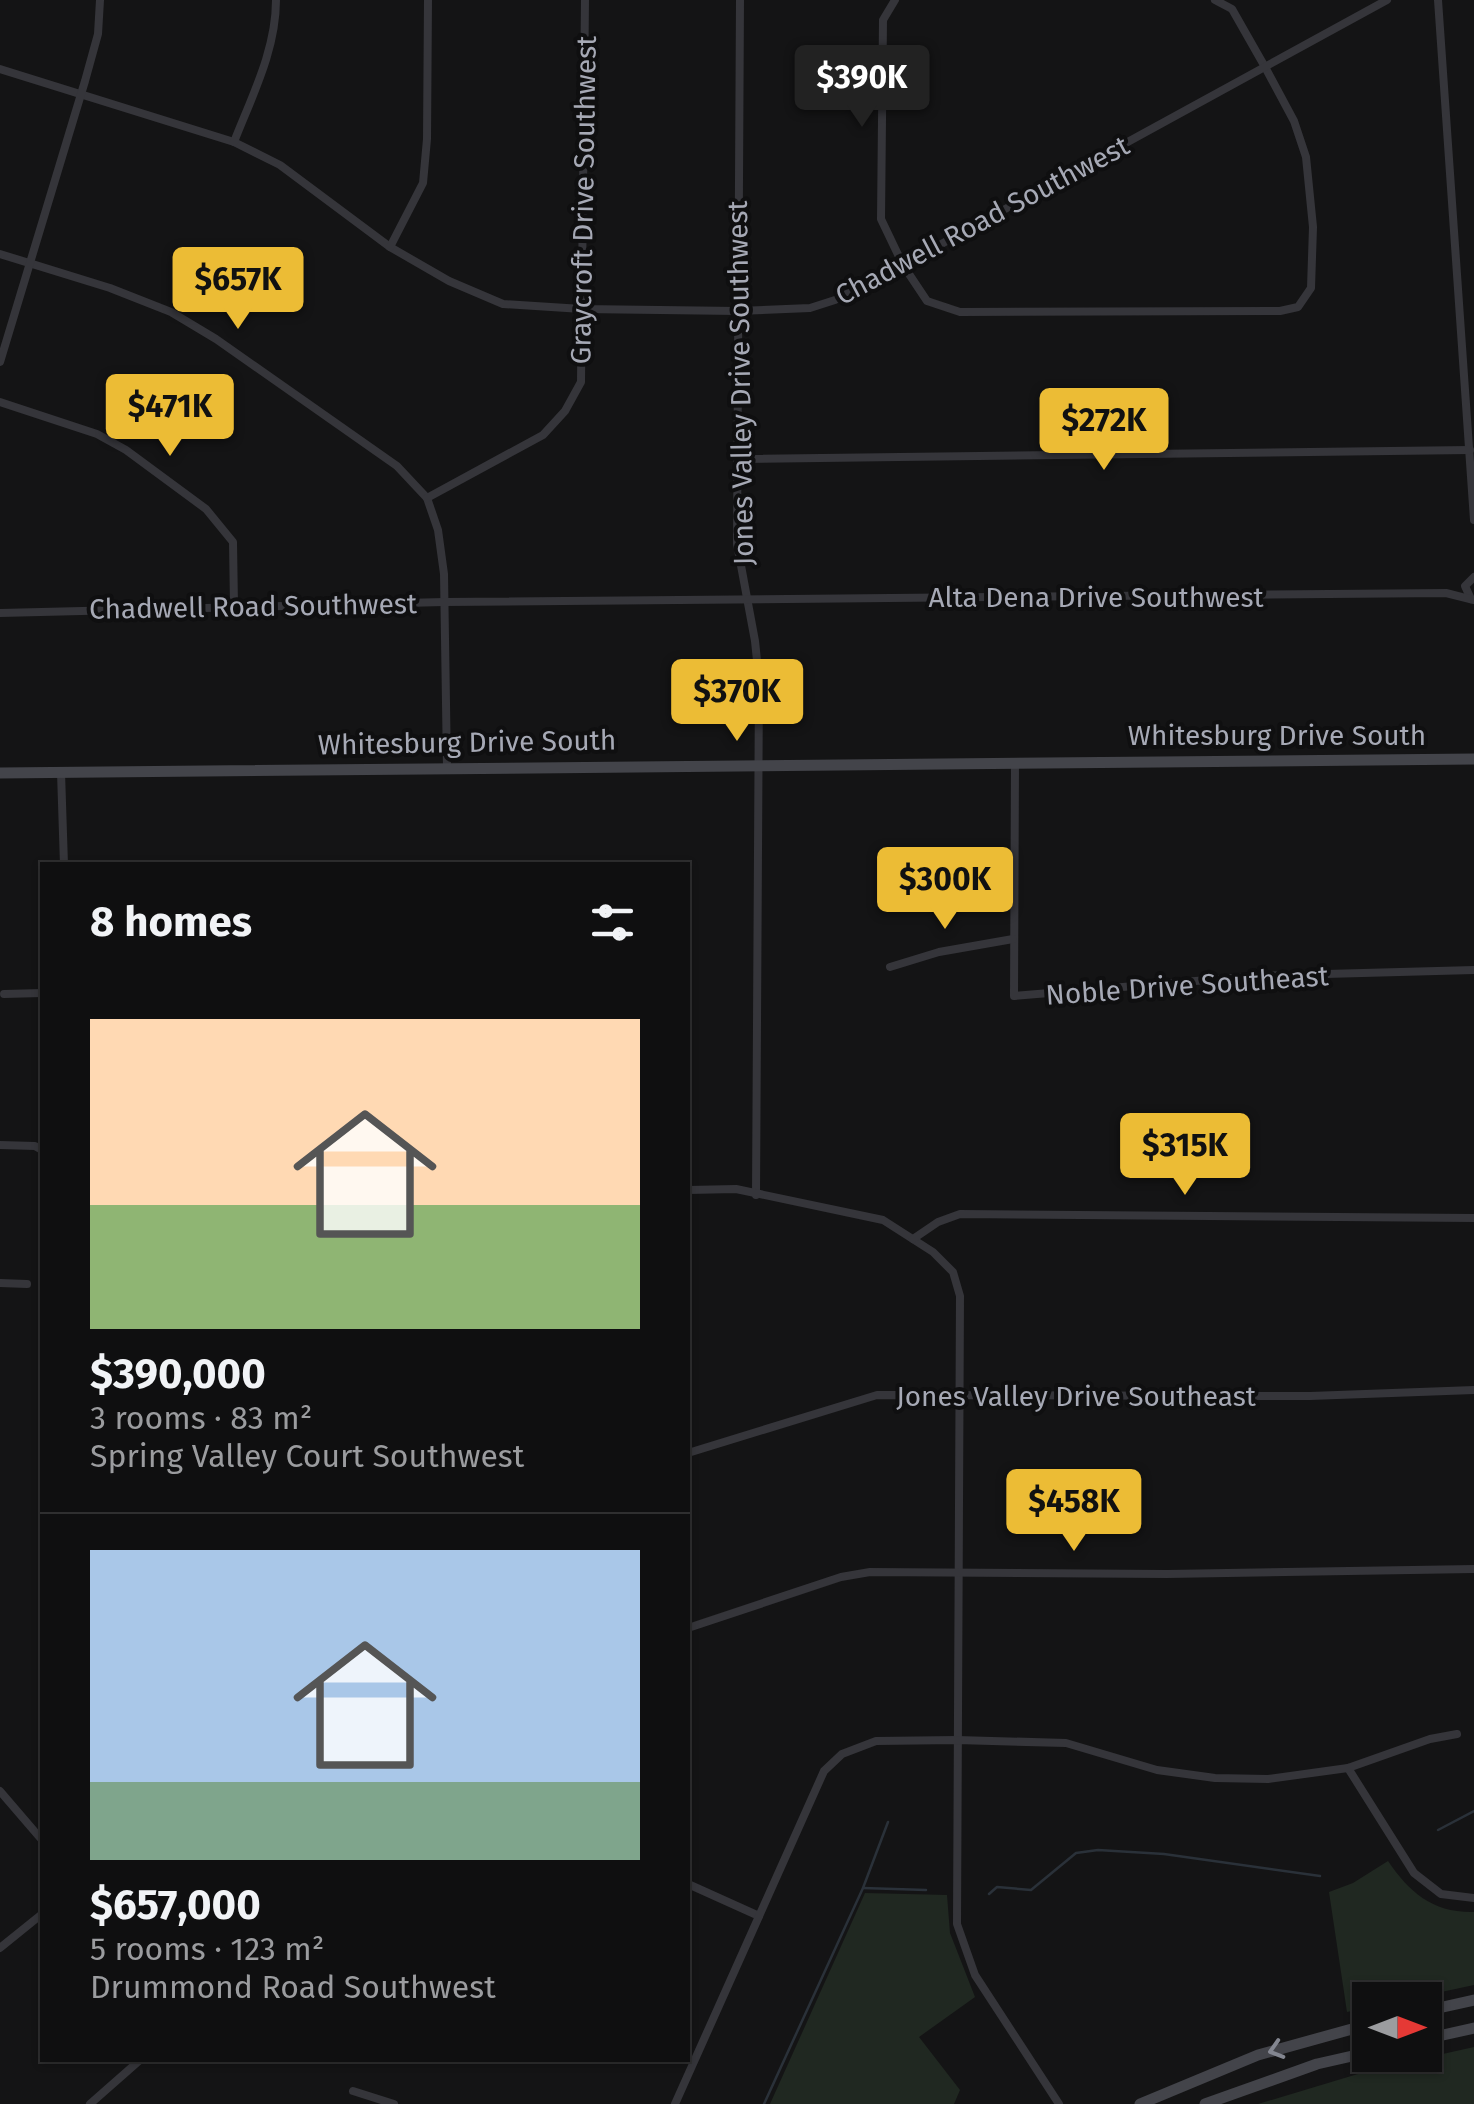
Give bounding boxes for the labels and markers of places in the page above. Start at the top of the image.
pin: $390K [792,45,932,130]
pin: $657K [168,247,308,332]
pin: $471K [100,374,240,459]
pin: $272K [1034,388,1174,473]
pin: $370K [667,659,807,744]
pin: $300K [875,847,1015,932]
pin: $315K [1115,1113,1255,1198]
pin: $458K [1004,1469,1144,1554]

